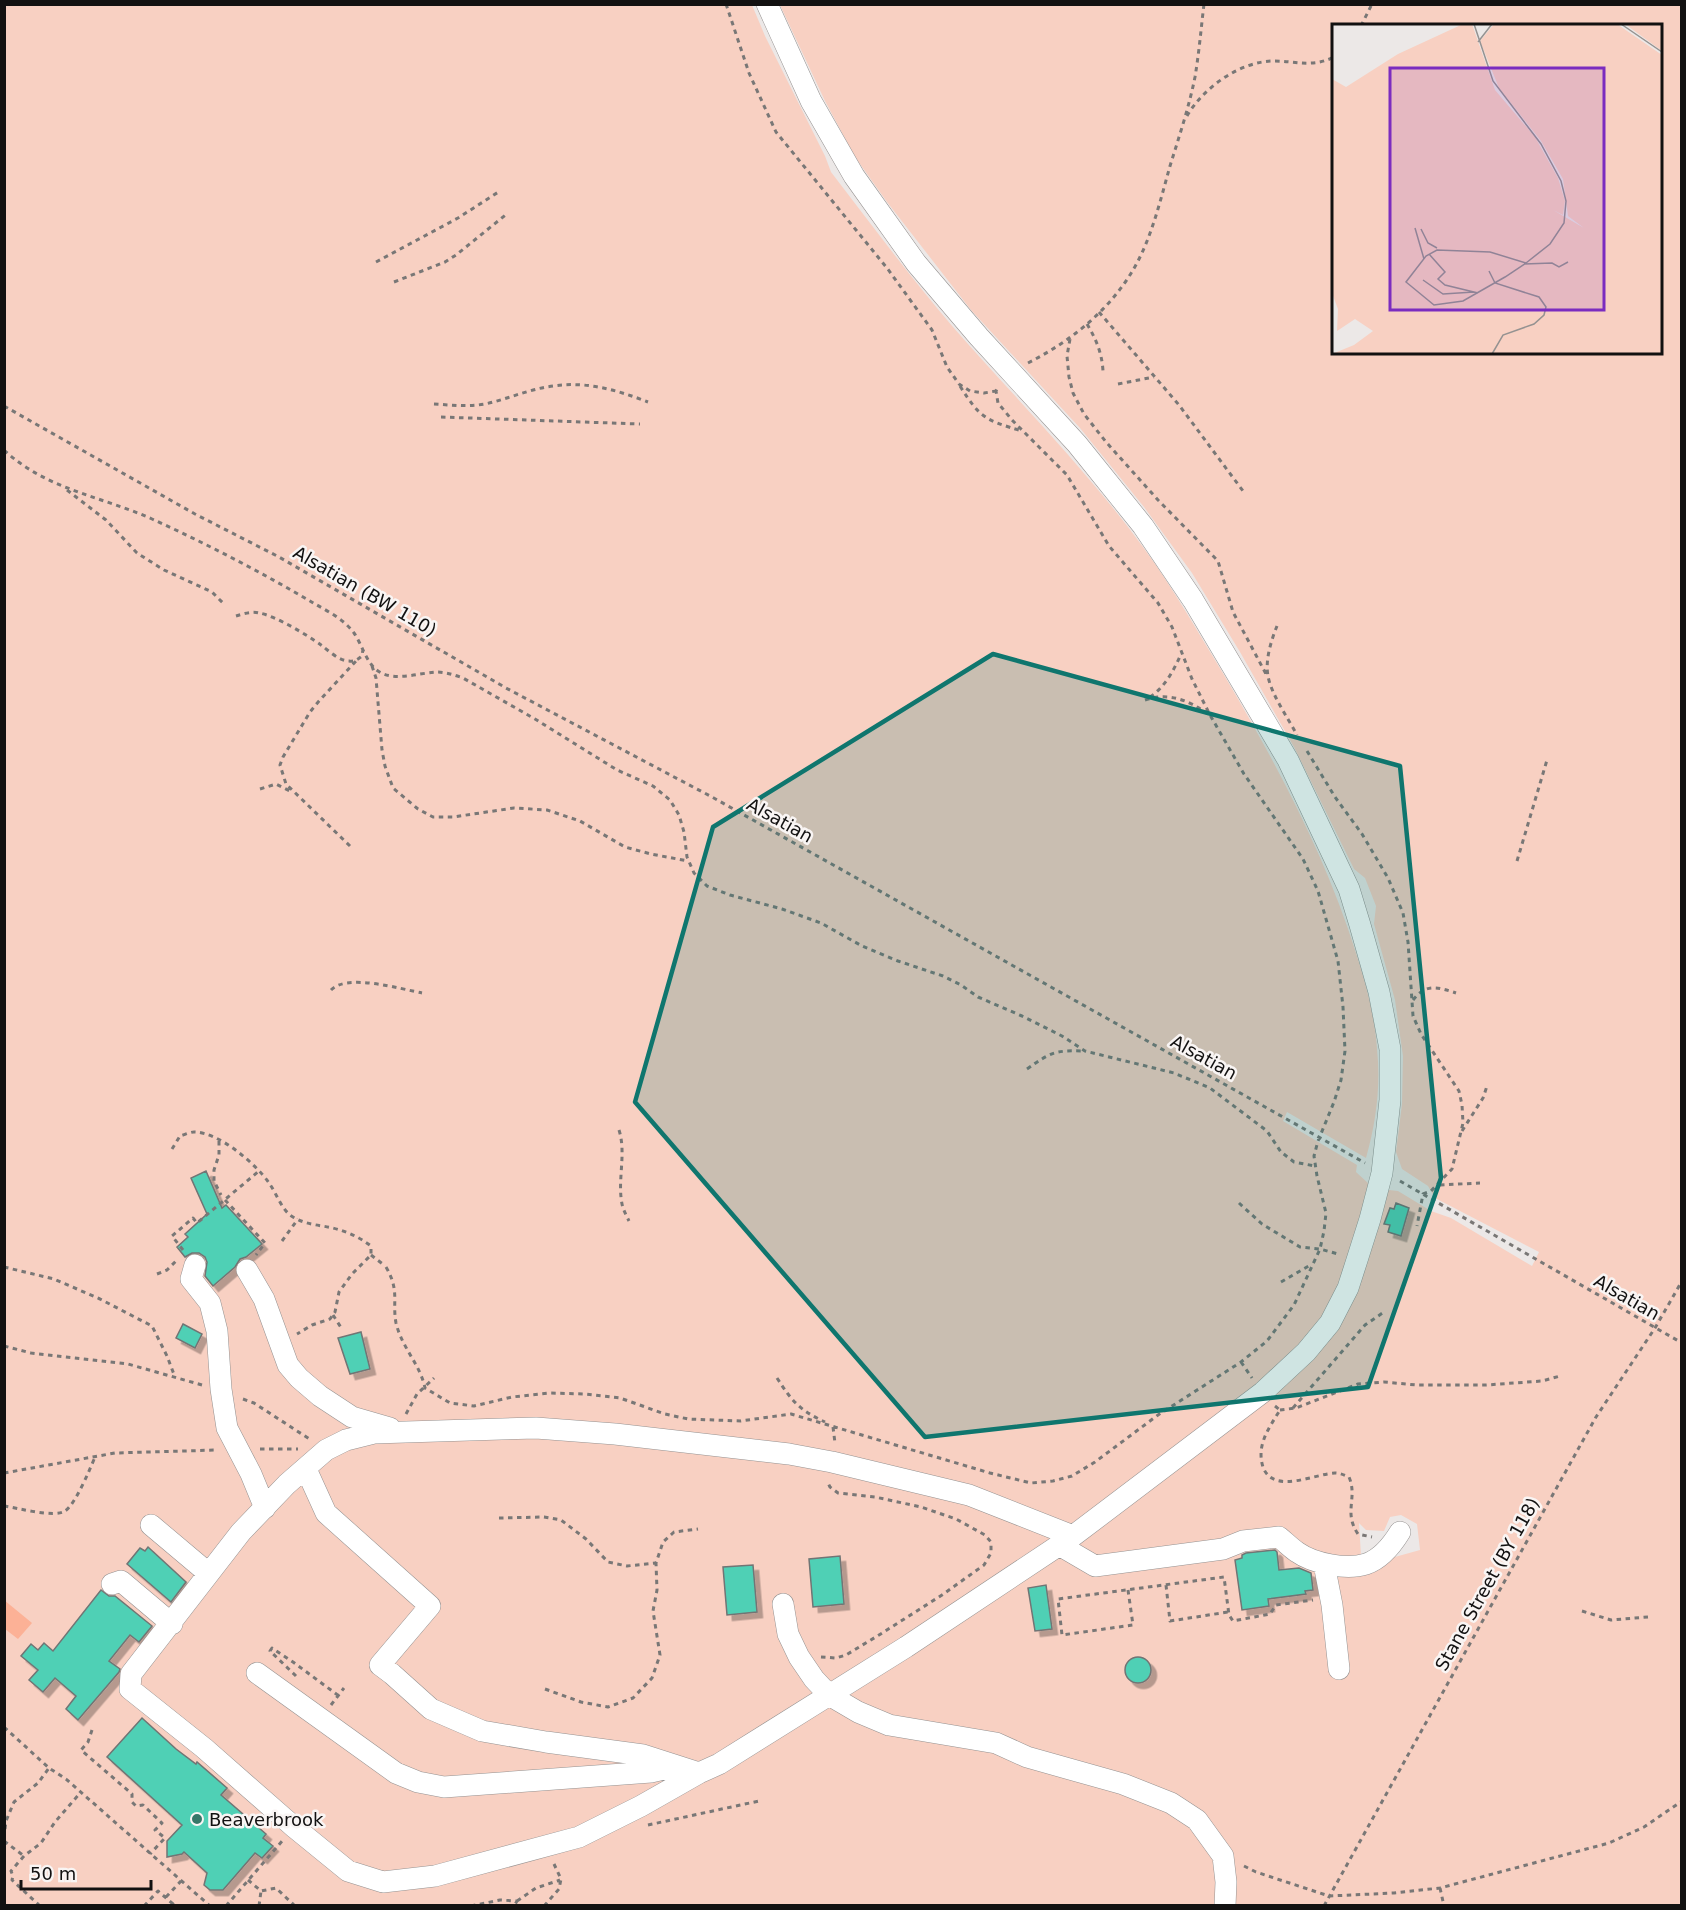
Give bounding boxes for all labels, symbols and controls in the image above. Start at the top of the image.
inset map [1332,24,1662,354]
street label: Alsatian (BW 110) [290,542,440,640]
street label: Alsatian [743,793,817,847]
street label: Alsatian [1167,1030,1241,1084]
street label: Alsatian [1590,1270,1664,1324]
street label: Stane Street (BY 118) [1431,1494,1543,1674]
place label: Beaverbrook [209,1809,324,1830]
marker: Beaverbrook [190,1812,204,1826]
scale bar [21,1853,152,1891]
text: 50 m [30,1863,76,1884]

